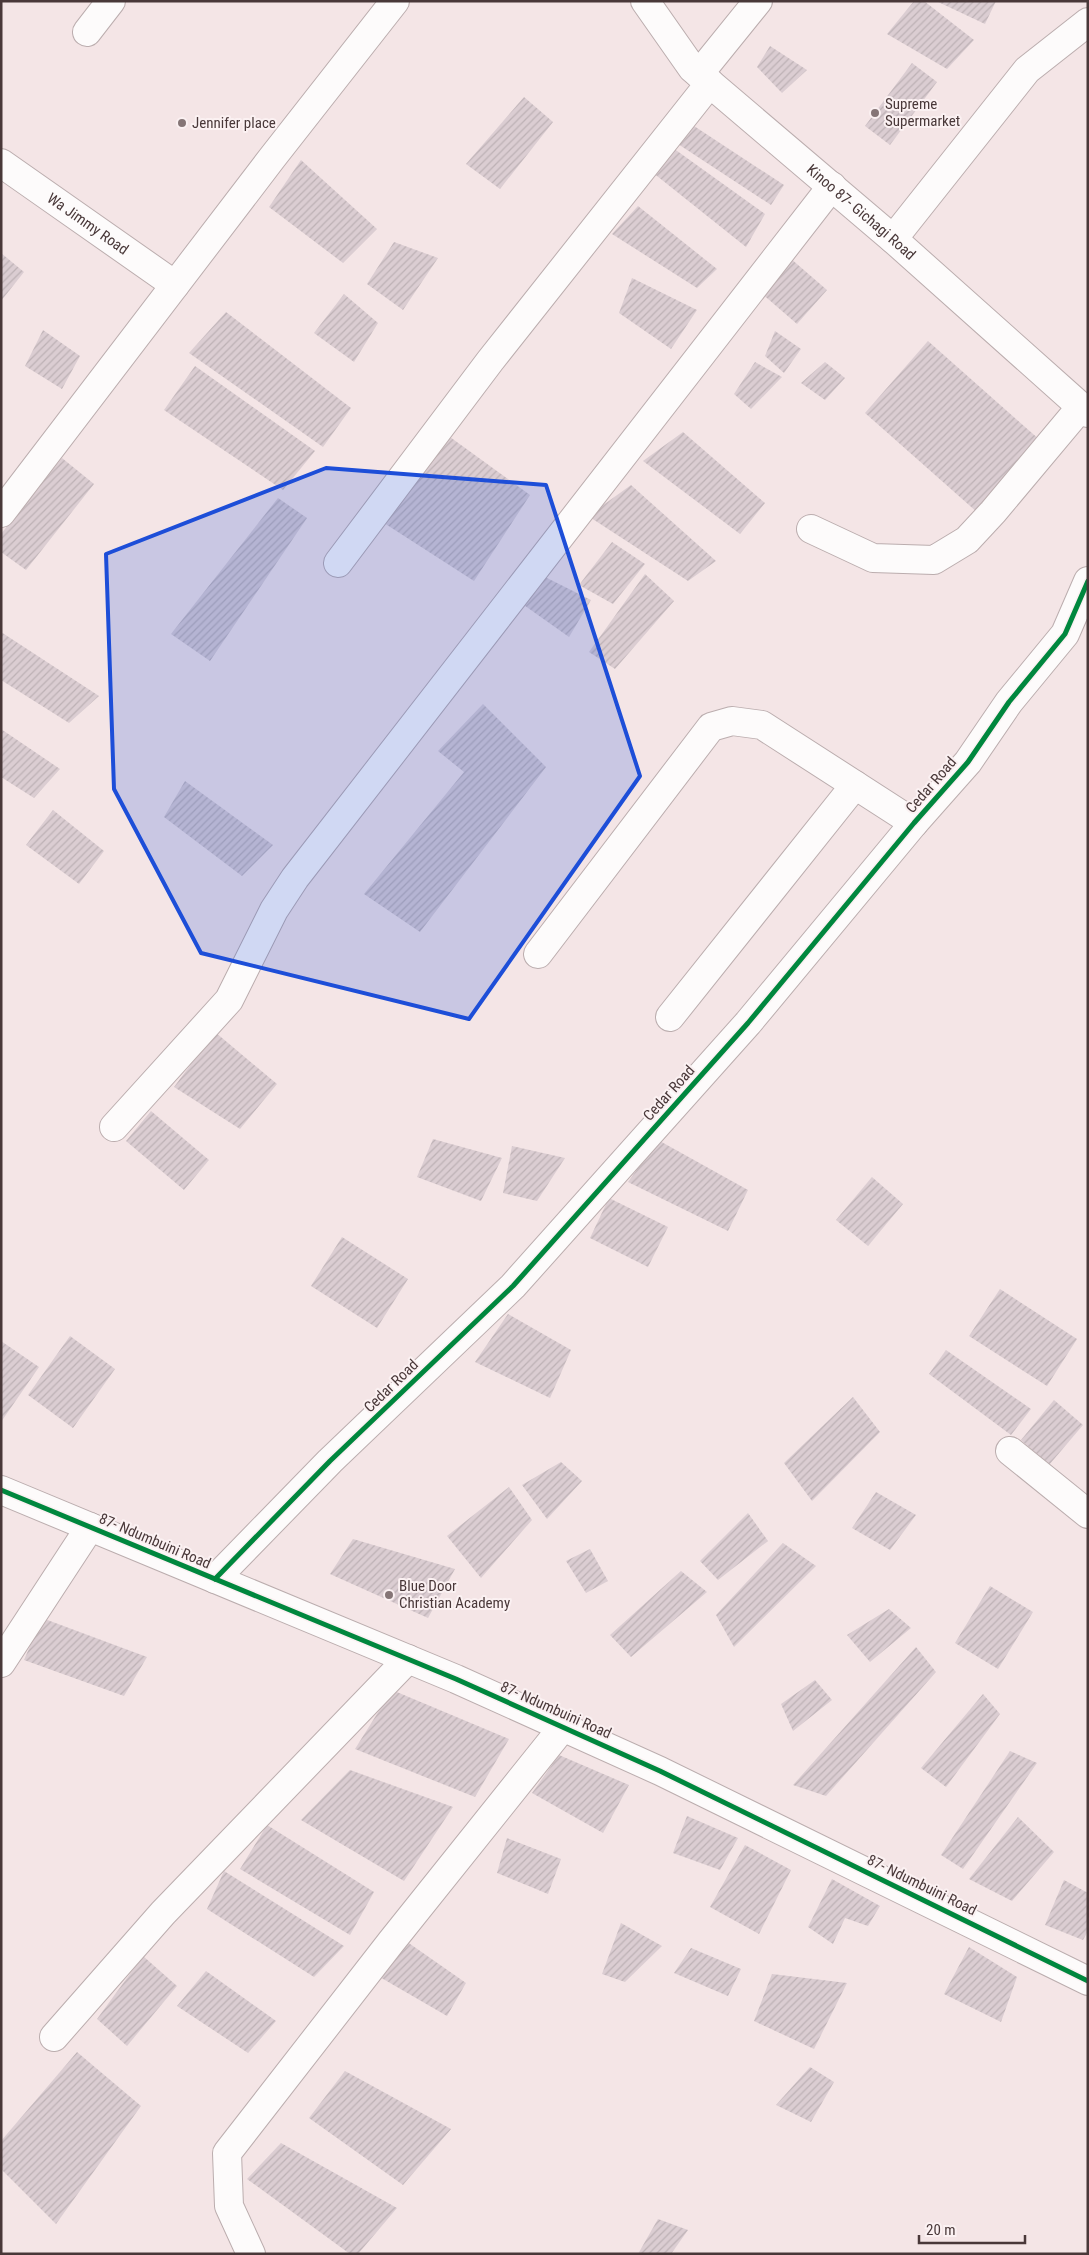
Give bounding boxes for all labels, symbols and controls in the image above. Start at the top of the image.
place label: Supreme Supermarket [885,95,960,130]
marker: Supreme Supermarket [869,107,881,119]
place label: Jennifer place [192,114,276,132]
marker: Jennifer place [176,117,188,129]
street label: Kinoo 87- Gichagi Road [803,161,919,264]
street label: Wa Jimmy Road [44,189,132,258]
street label: Cedar Road [902,753,960,817]
street label: Cedar Road [639,1062,699,1124]
street label: Cedar Road [360,1356,422,1416]
street label: 87- Ndumbuini Road [96,1509,214,1573]
place label: Blue Door Christian Academy [399,1577,510,1612]
marker: Blue Door Christian Academy [383,1589,395,1601]
street label: 87- Ndumbuini Road [498,1677,614,1743]
street label: 87- Ndumbuini Road [864,1851,980,1919]
scale bar [919,2212,1025,2244]
text: 20 m [926,2221,956,2239]

